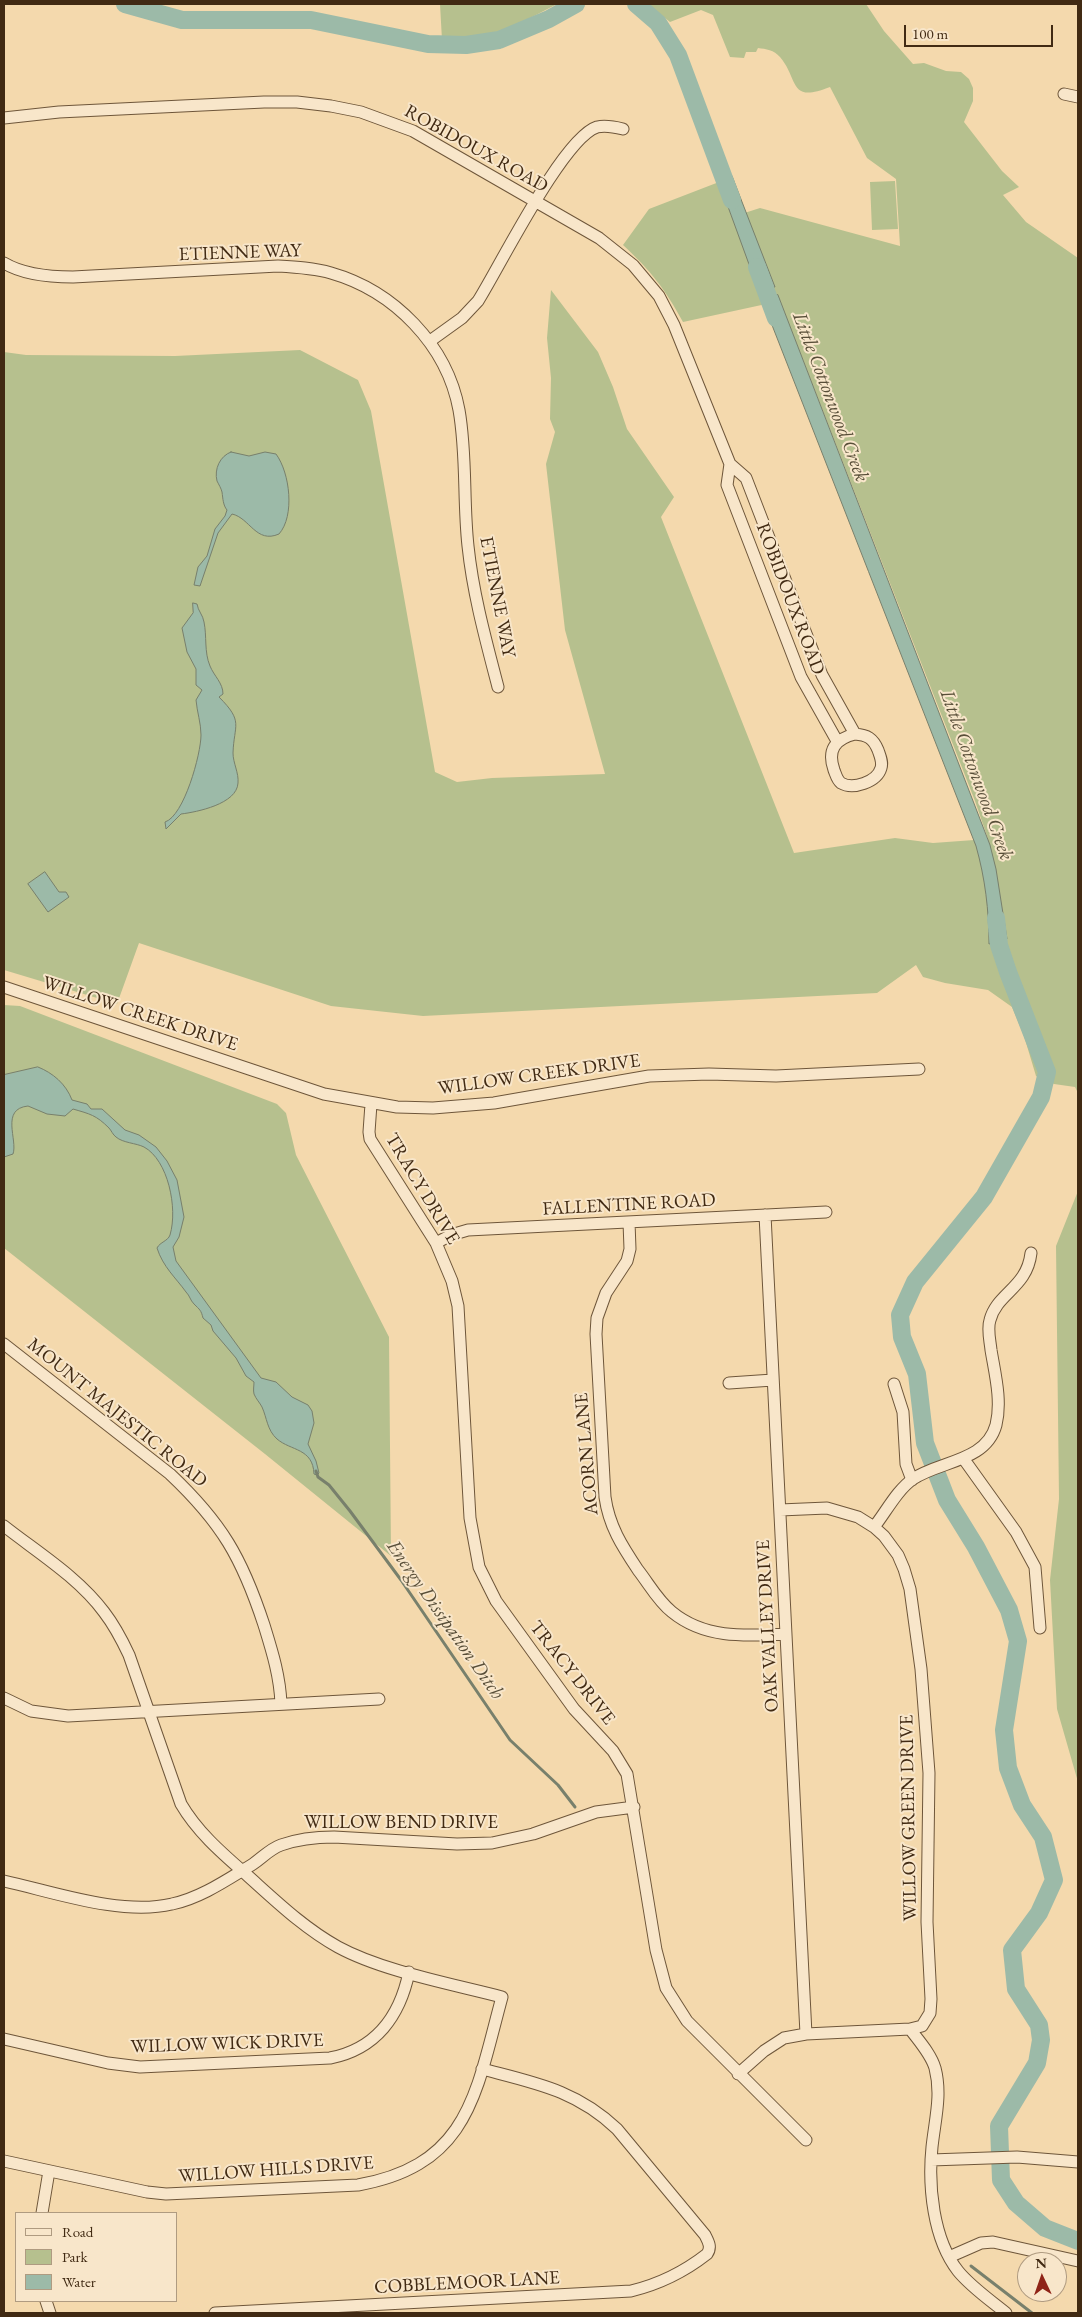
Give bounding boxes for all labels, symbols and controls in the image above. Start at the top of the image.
scale bar [907,15,1056,47]
text: 100 m [912,24,948,43]
street label: ROBIDOUX ROAD [400,100,552,198]
street label: ETIENNE WAY [178,239,302,267]
water label: Little Cottonwood Creek [787,309,873,485]
street label: ROBIDOUX ROAD [751,520,829,678]
street label: ETIENNE WAY [474,535,520,659]
water label: Little Cottonwood Creek [934,686,1018,864]
street label: WILLOW CREEK DRIVE [39,972,241,1056]
street label: WILLOW CREEK DRIVE [436,1050,642,1100]
street label: TRACY DRIVE [380,1129,464,1249]
street label: FALLENTINE ROAD [542,1189,716,1221]
street label: MOUNT MAJESTIC ROAD [22,1333,212,1493]
street label: ACORN LANE [570,1392,604,1516]
water label: Energy Dissipation Ditch [381,1536,509,1704]
street label: OAK VALLEY DRIVE [752,1539,784,1713]
street label: TRACY DRIVE [524,1616,620,1730]
street label: WILLOW GREEN DRIVE [896,1715,922,1921]
street label: WILLOW BEND DRIVE [304,1812,498,1834]
street label: WILLOW WICK DRIVE [130,2029,324,2059]
street label: WILLOW HILLS DRIVE [178,2152,374,2188]
legend [15,2212,178,2302]
text: Road [62,2222,93,2241]
text: Park [62,2247,88,2266]
north arrow [1017,2252,1067,2302]
text: N [1035,2254,1047,2272]
street label: COBBLEMOOR LANE [374,2267,560,2299]
text: Water [62,2272,96,2291]

